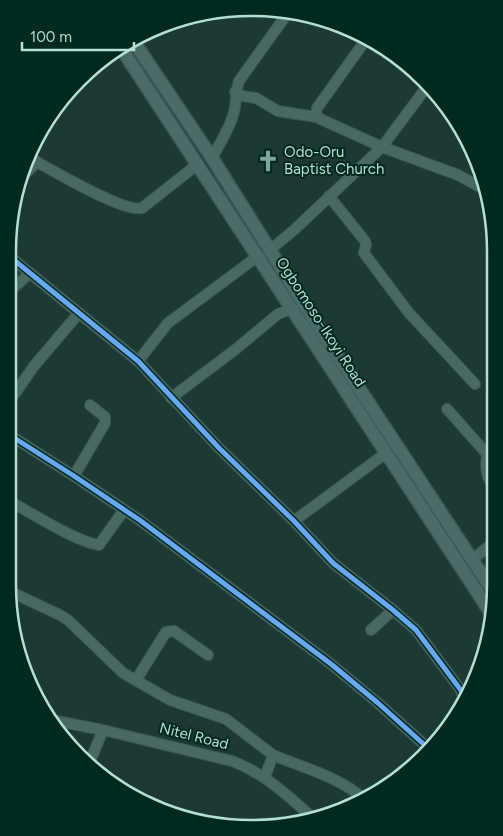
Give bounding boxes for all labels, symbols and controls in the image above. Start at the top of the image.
scale bar [22,20,135,52]
text: 100 m [30,28,72,46]
place label: Odo-Oru Baptist Church [284,143,384,178]
church icon: Odo-Oru Baptist Church [255,148,281,174]
street label: Ogbomoso-Ikoyi Road [272,254,370,390]
street label: Nitel Road [158,719,230,753]

